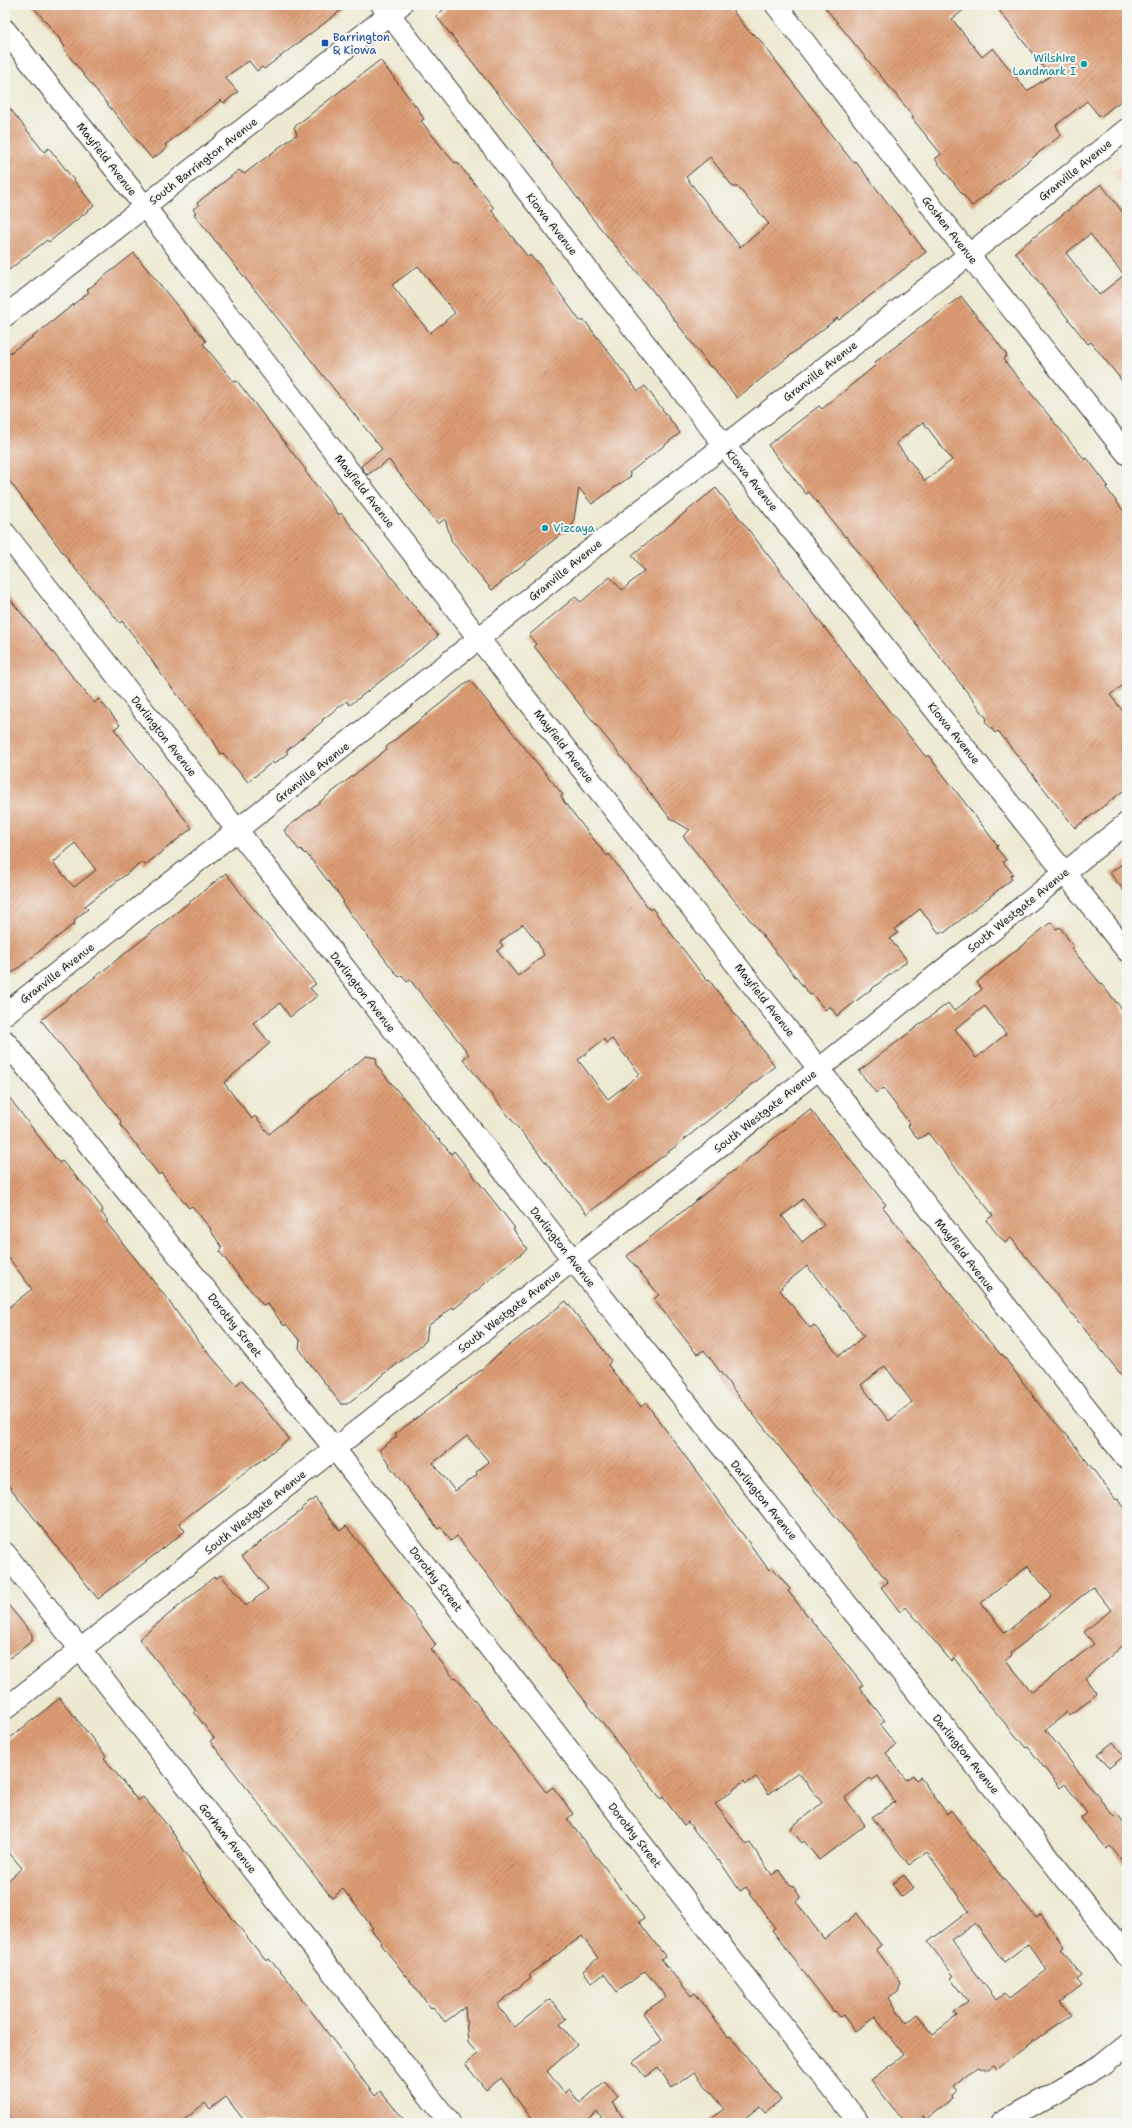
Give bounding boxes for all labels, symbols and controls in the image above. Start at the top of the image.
place label: Barrington & Kiowa [333,30,390,58]
marker: Barrington & Kiowa [320,38,330,48]
place label: Wilshire Landmark I [1013,51,1076,79]
marker: Wilshire Landmark I [1079,59,1089,69]
street label: South Barrington Avenue [146,114,261,208]
street label: Mayfield Avenue [73,119,140,199]
street label: Granville Avenue [1035,136,1115,205]
street label: Kiowa Avenue [523,190,581,259]
street label: Goshen Avenue [918,193,981,267]
street label: Granville Avenue [780,338,861,405]
street label: Kiowa Avenue [722,446,781,514]
street label: Mayfield Avenue [331,451,398,531]
place label: Vizcaya [553,521,595,536]
marker: Vizcaya [540,523,550,533]
street label: Granville Avenue [525,536,605,605]
street label: Darlington Avenue [127,693,200,780]
street label: Kiowa Avenue [924,699,983,767]
street label: Mayfield Avenue [530,706,597,786]
street label: Granville Avenue [272,739,353,806]
street label: South Westgate Avenue [964,865,1072,956]
street label: Granville Avenue [17,940,98,1007]
street label: Darlington Avenue [326,949,399,1036]
street label: Mayfield Avenue [731,960,798,1040]
street label: South Westgate Avenue [711,1066,820,1156]
street label: Darlington Avenue [526,1204,599,1291]
street label: Mayfield Avenue [931,1215,998,1295]
street label: South Westgate Avenue [455,1266,564,1356]
street label: Dorothy Street [204,1290,265,1361]
street label: Darlington Avenue [727,1457,800,1543]
street label: South Westgate Avenue [201,1467,309,1558]
street label: Dorothy Street [405,1544,466,1615]
street label: Darlington Avenue [929,1711,1002,1797]
street label: Gorham Avenue [195,1800,260,1877]
street label: Dorothy Street [604,1800,665,1871]

